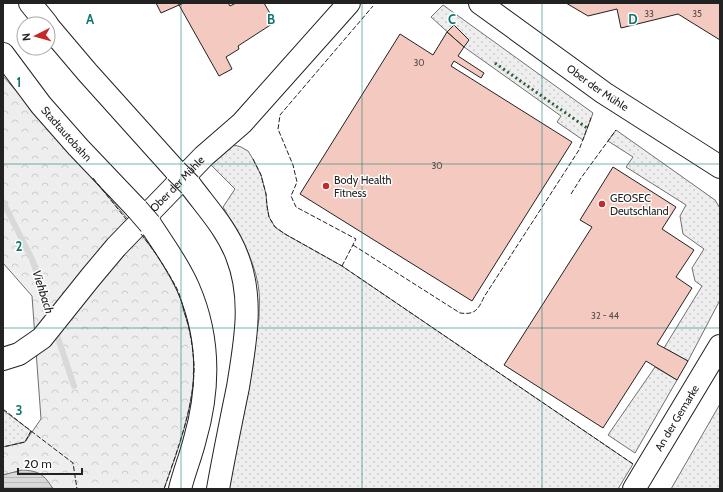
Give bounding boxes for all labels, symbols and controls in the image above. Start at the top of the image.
house number: 33 [644,8,654,19]
house number: 35 [692,8,702,19]
text: A [86,11,95,27]
text: B [267,11,275,27]
text: C [448,11,456,27]
text: D [628,11,638,27]
north arrow [16,16,56,56]
text: N [19,32,33,42]
house number: 30 [413,57,425,68]
street label: Ober der Mühle [564,61,632,114]
text: 1 [17,74,21,90]
street label: Stadtautobahn [38,103,95,164]
street label: Ober der Mühle [147,153,208,215]
house number: 30 [431,160,443,171]
place label: Body Health Fitness [334,173,392,200]
marker: Body Health Fitness [321,181,331,191]
place label: GEOSEC Deutschland [610,191,669,218]
marker: GEOSEC Deutschland [597,199,607,209]
text: 2 [16,238,23,254]
water label: Viehbach [29,268,58,316]
house number: 32 - 44 [591,310,619,321]
street label: An der Gemarke [651,382,702,454]
text: 3 [15,402,23,418]
scale bar [18,450,82,476]
text: 20 m [24,456,52,471]

